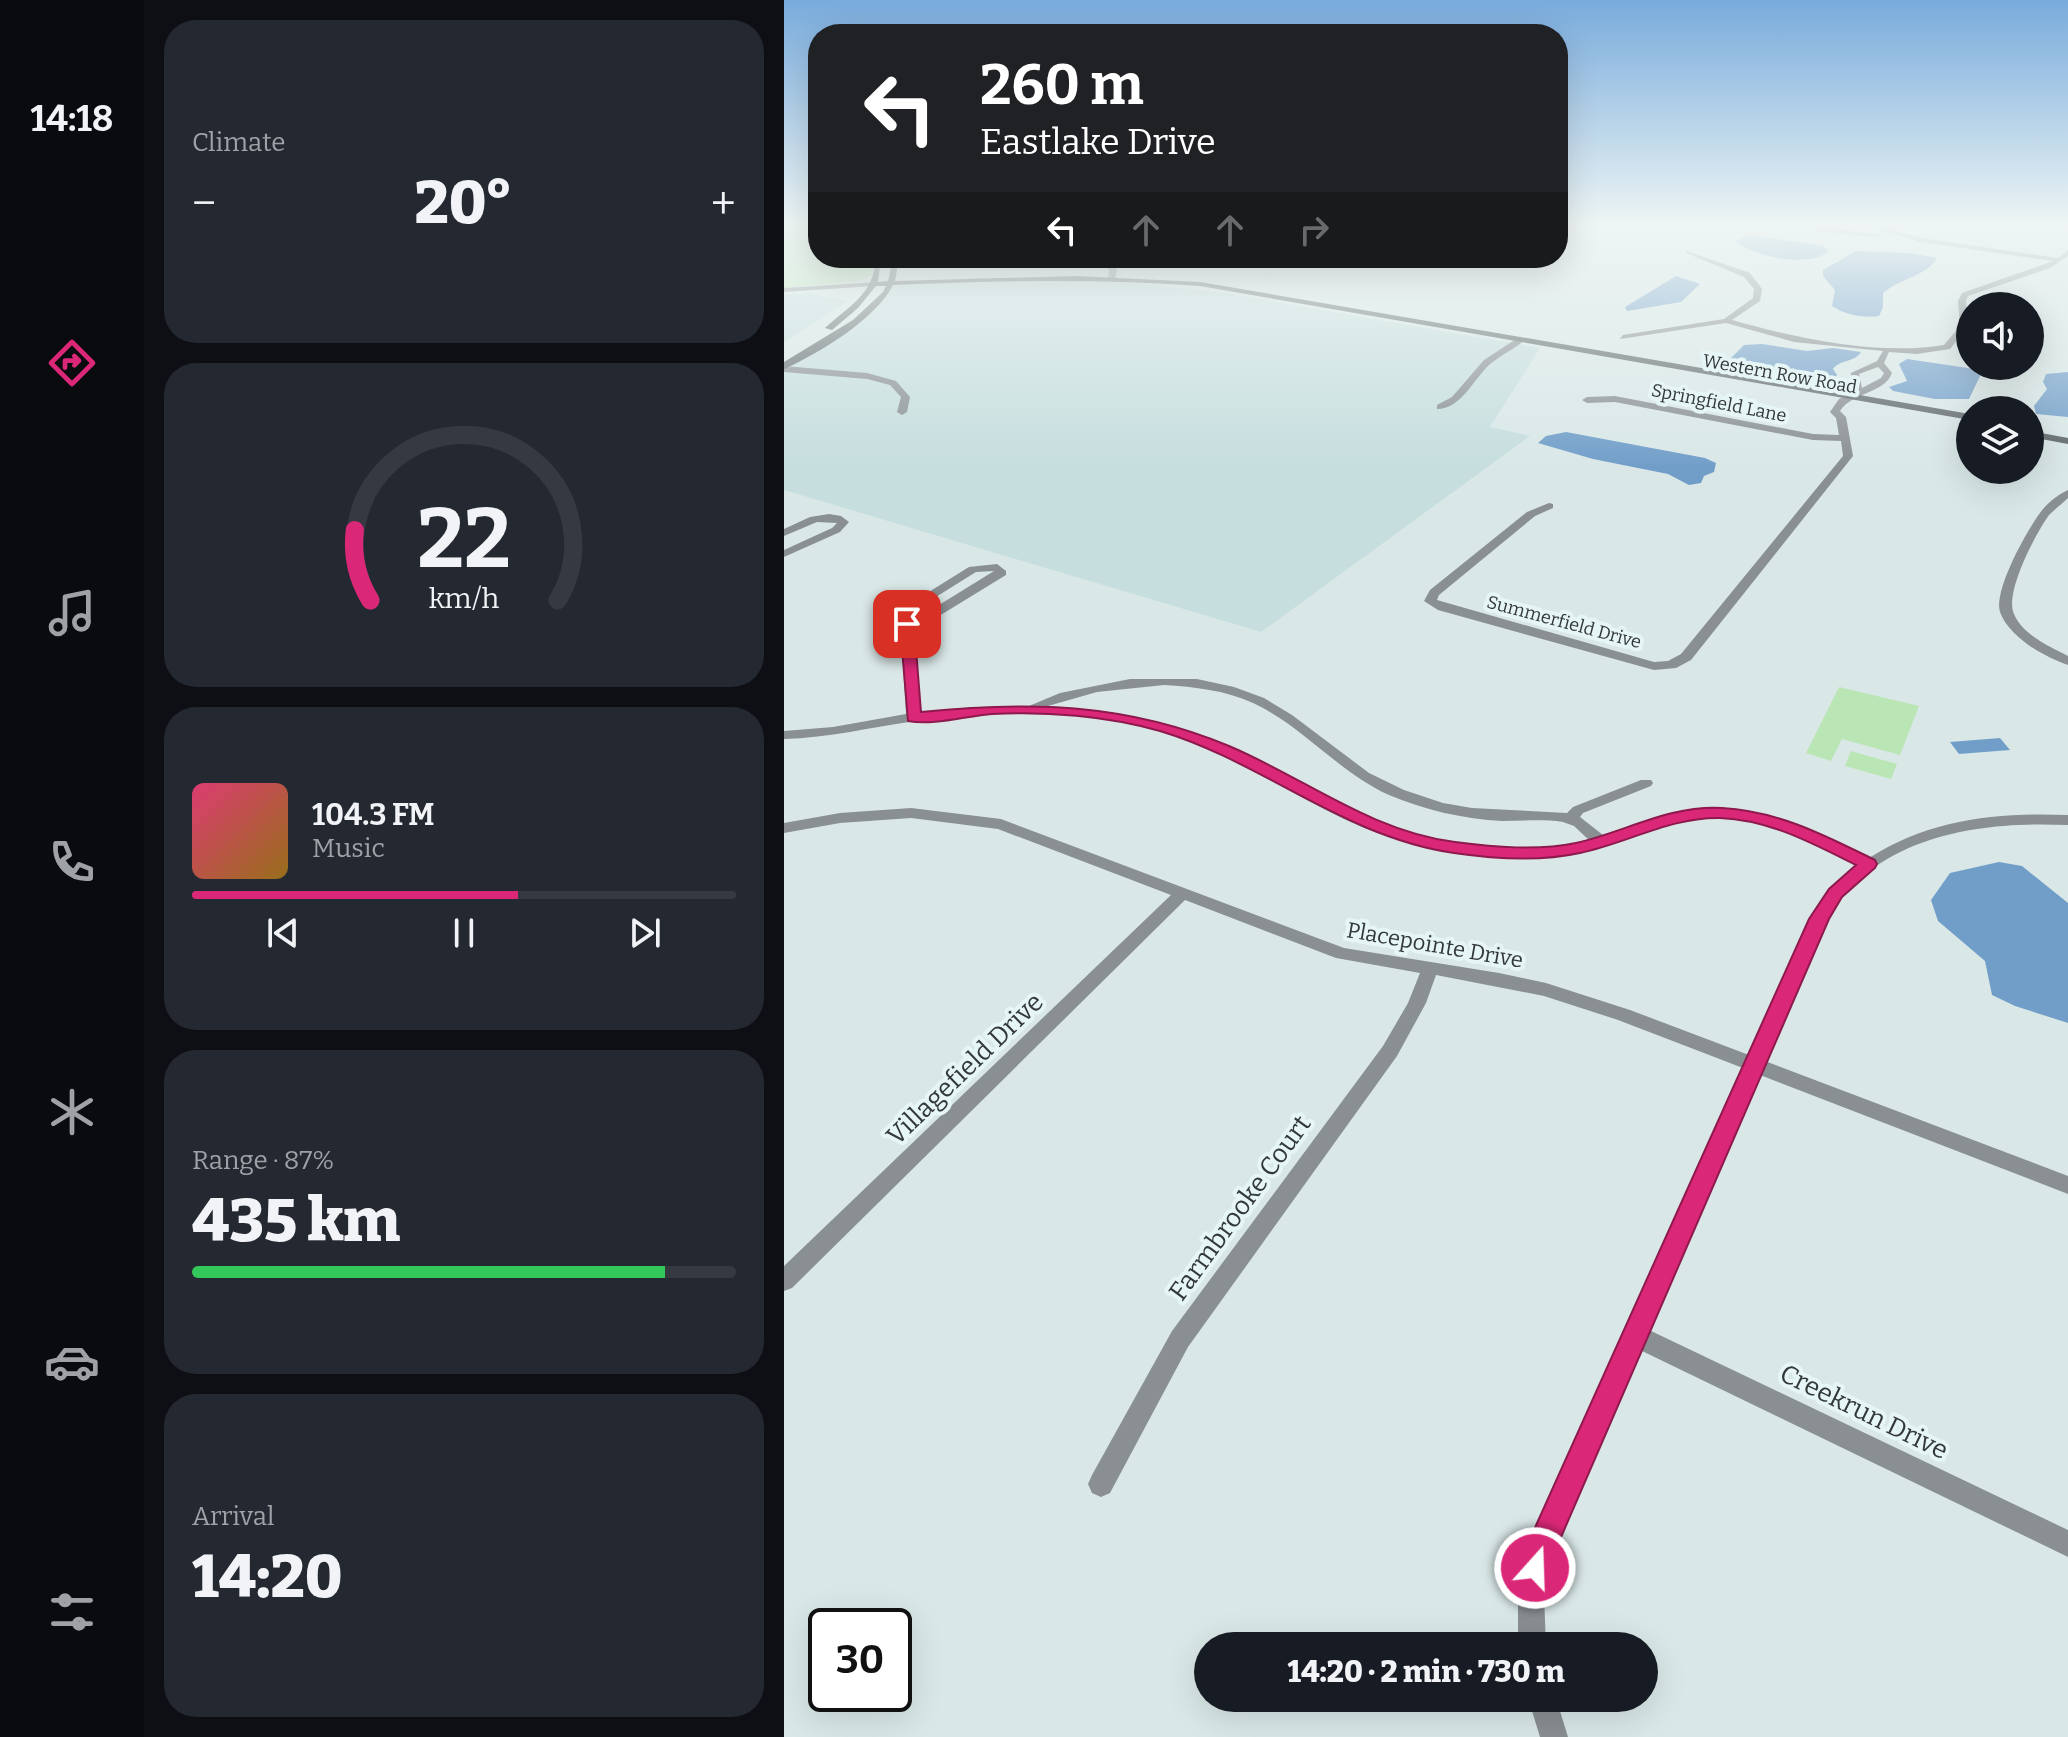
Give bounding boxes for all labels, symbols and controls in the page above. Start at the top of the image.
text: 260 m [980,52,1144,119]
icon: left [848,56,952,160]
text: 14:18 [30,97,114,141]
text: Eastlake Drive [980,120,1216,164]
text: Climate [192,127,286,158]
text: 20° [414,167,513,239]
text: − [192,177,216,230]
text: + [711,177,736,230]
icon: left [1040,208,1084,252]
icon: ahead [1124,208,1168,252]
icon: ahead [1208,208,1252,252]
icon: right [1292,208,1336,252]
map controls [1956,292,2044,484]
button: sound [1956,292,2044,380]
icon: directions [44,335,100,391]
street label: Western Row Road [1701,350,1859,398]
street label: Springfield Lane [1650,379,1788,427]
button: layers [1956,396,2044,484]
text: 22 [417,489,511,589]
text: km/h [429,581,500,616]
icon: music [44,585,100,641]
pin [873,590,941,658]
street label: Summerfield Drive [1484,591,1644,653]
icon: arrive [885,602,929,646]
text: 104.3 FM [312,797,434,833]
text: Music [312,833,385,864]
icon: phone [44,834,100,890]
icon: previous [261,911,305,955]
icon: pause [442,911,486,955]
icon: next [623,911,667,955]
street label: Placepointe Drive [1345,916,1525,974]
street label: Villagefield Drive [880,987,1050,1151]
icon: climate [44,1084,100,1140]
street label: Farmbrooke Court [1162,1109,1318,1307]
text: Range · 87% [192,1145,334,1176]
text: 435 km [192,1185,400,1257]
icon: car [44,1334,100,1390]
street label: Creekrun Drive [1775,1358,1953,1466]
text: Arrival [192,1501,274,1532]
position arrow [1493,1526,1577,1610]
text: 14:20 [192,1541,343,1613]
icon: filters [44,1584,100,1640]
speed limit sign: 30 [808,1608,912,1712]
text: 14:20 · 2 min · 730 m [1288,1654,1564,1690]

